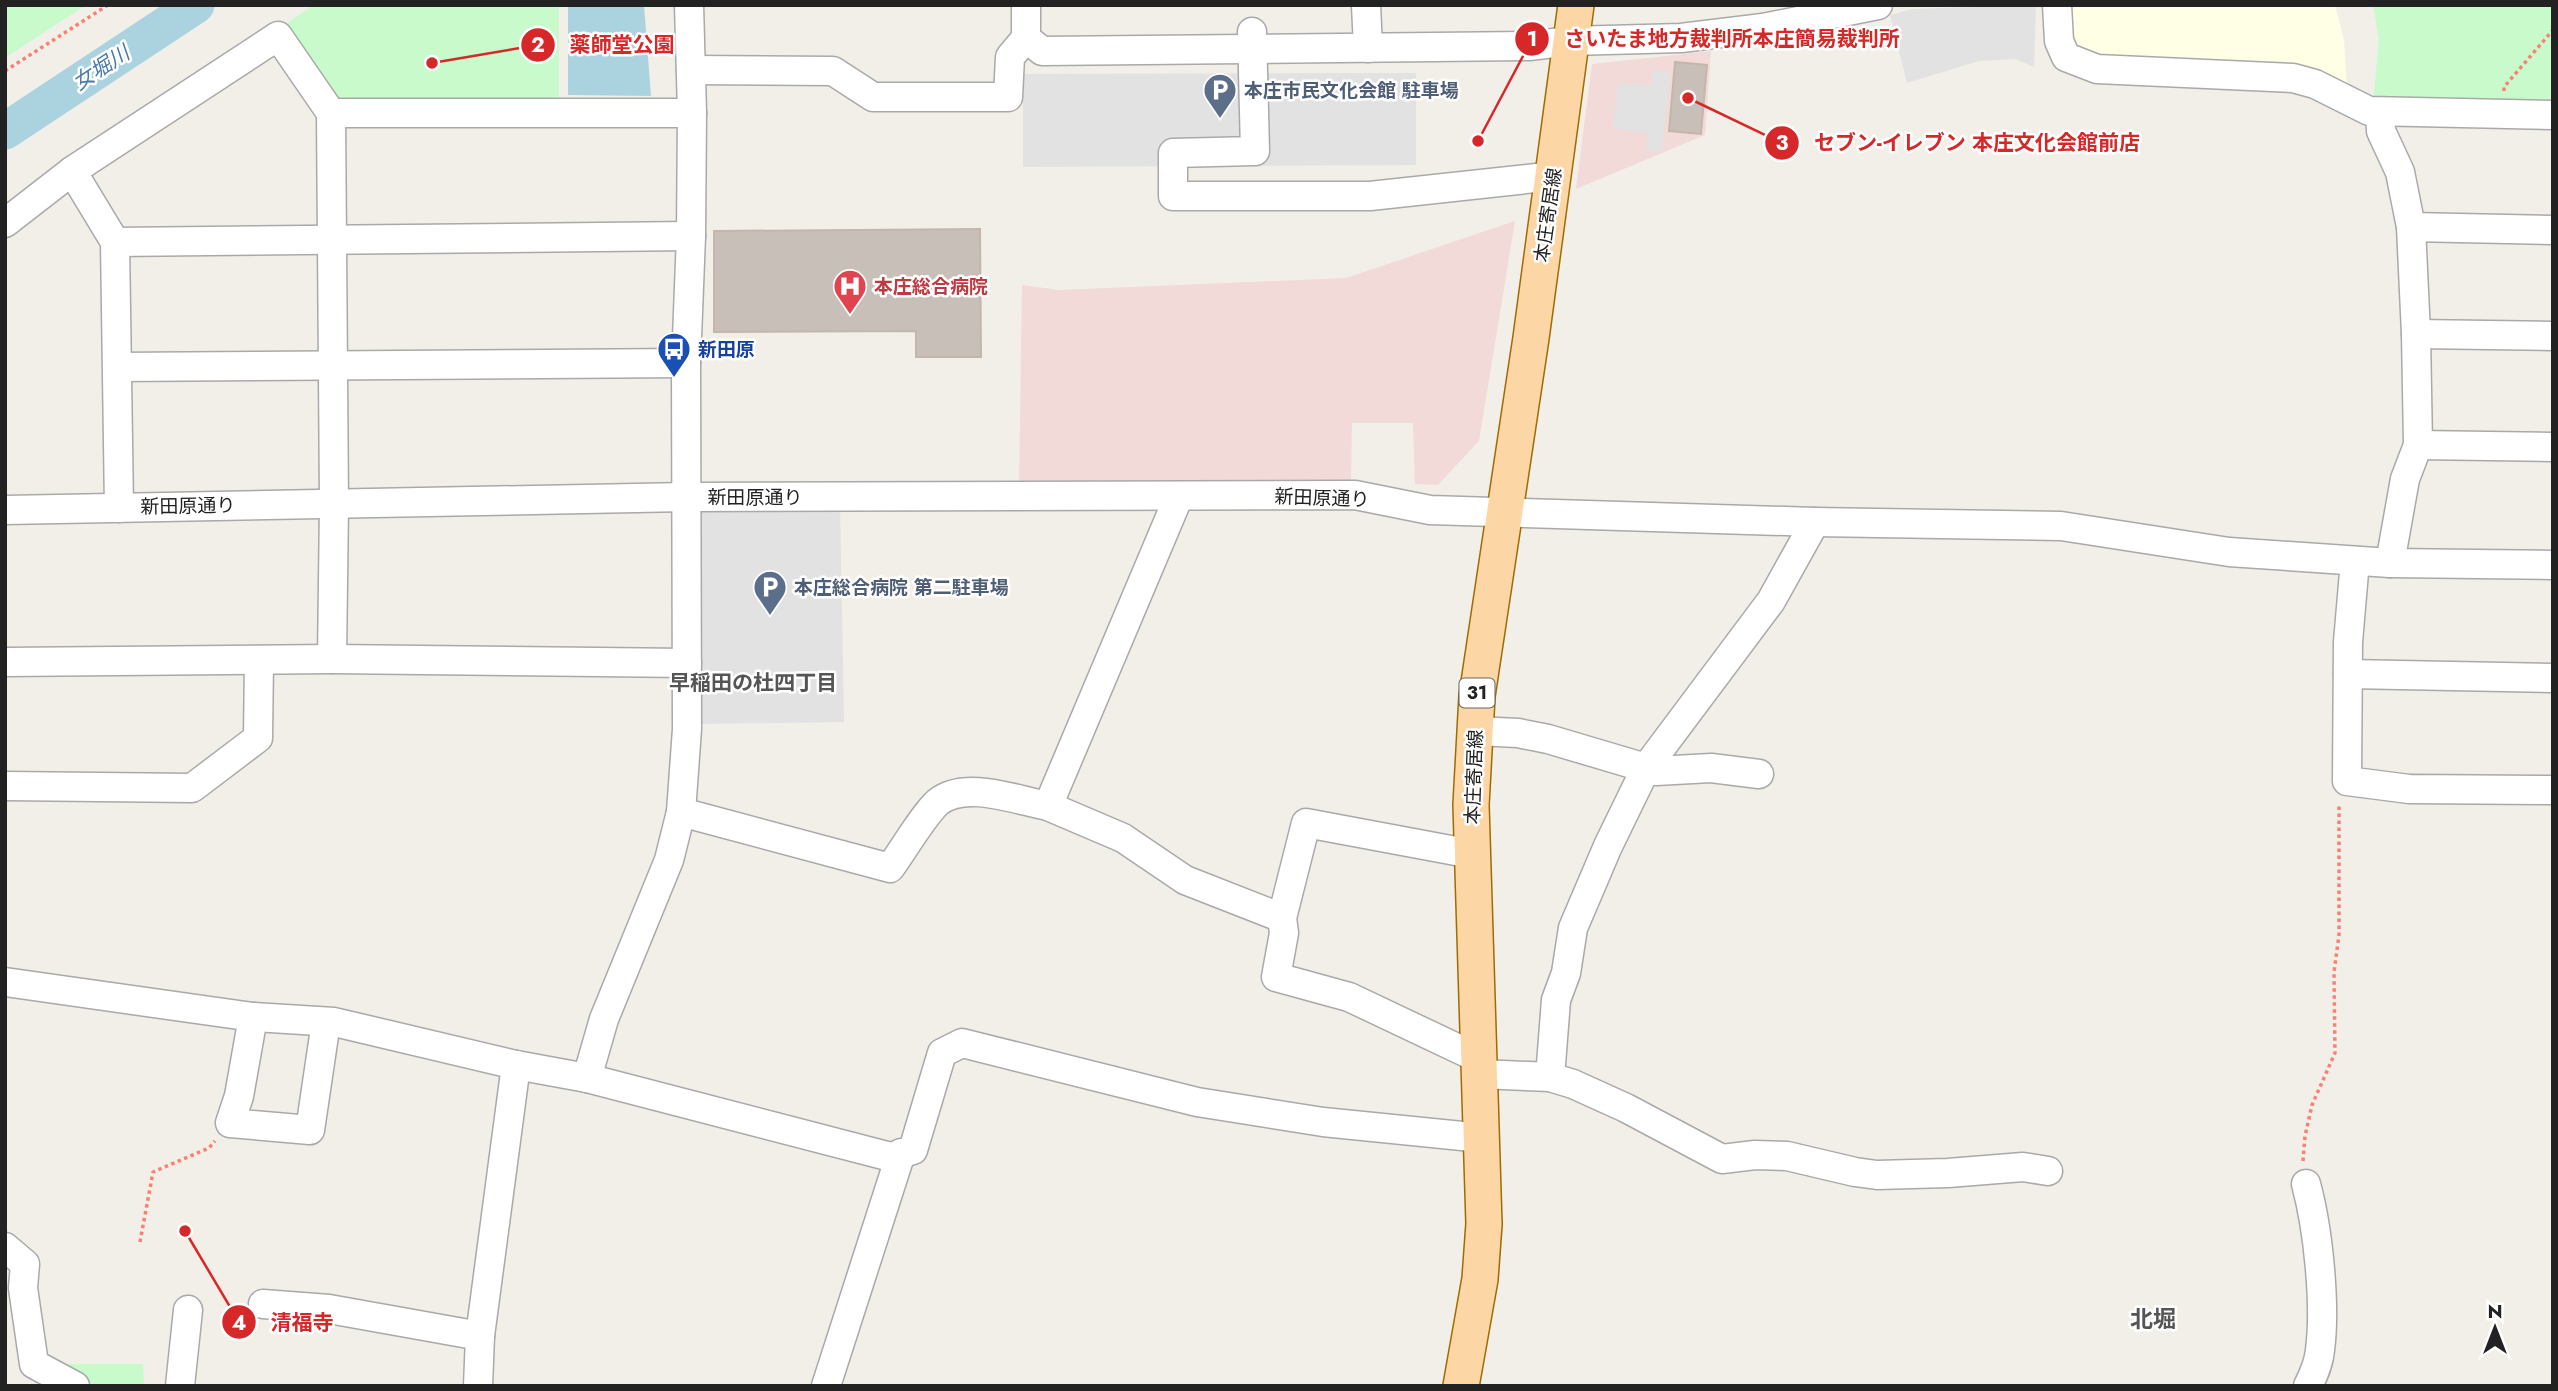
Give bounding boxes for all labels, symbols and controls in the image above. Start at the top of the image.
callout: さいたま地方裁判所本庄簡易裁判所 [1515,18,1914,60]
callout: 薬師堂公園 [521,24,689,66]
text: 1 [1527,24,1537,54]
text: さいたま地方裁判所本庄簡易裁判所 [1564,24,1900,54]
text: 2 [531,30,545,60]
text: 薬師堂公園 [570,30,675,60]
water label: 女堀川 [66,37,137,98]
parking icon: 本庄市民文化会館 駐車場 [1201,71,1239,120]
place label: 本庄市民文化会館 駐車場 [1244,77,1459,104]
callout: セブン-イレブン 本庄文化会館前店 [1765,122,2154,164]
text: 3 [1775,128,1789,158]
text: セブン-イレブン 本庄文化会館前店 [1814,128,2140,158]
street label: 本庄寄居線 [1528,166,1568,264]
hospital icon: 本庄総合病院 [831,267,869,316]
place label: 本庄総合病院 [874,273,988,300]
bus stop icon: 新田原 [655,330,693,379]
place label: 新田原 [698,336,755,363]
street label: 新田原通り [1274,483,1370,513]
street label: 新田原通り [707,484,803,511]
street label: 新田原通り [140,492,236,520]
parking icon: 本庄総合病院 第二駐車場 [751,568,789,617]
place label: 本庄総合病院 第二駐車場 [794,574,1009,601]
district label: 早稲田の杜四丁目 [669,668,837,698]
road number: 31 [1460,678,1494,708]
street label: 本庄寄居線 [1459,729,1489,825]
north arrow [2460,1293,2530,1363]
text: N [2487,1298,2503,1325]
callout: 清福寺 [222,1301,348,1343]
district label: 北堀 [2130,1302,2176,1336]
text: 4 [232,1308,246,1338]
text: 清福寺 [271,1308,334,1338]

